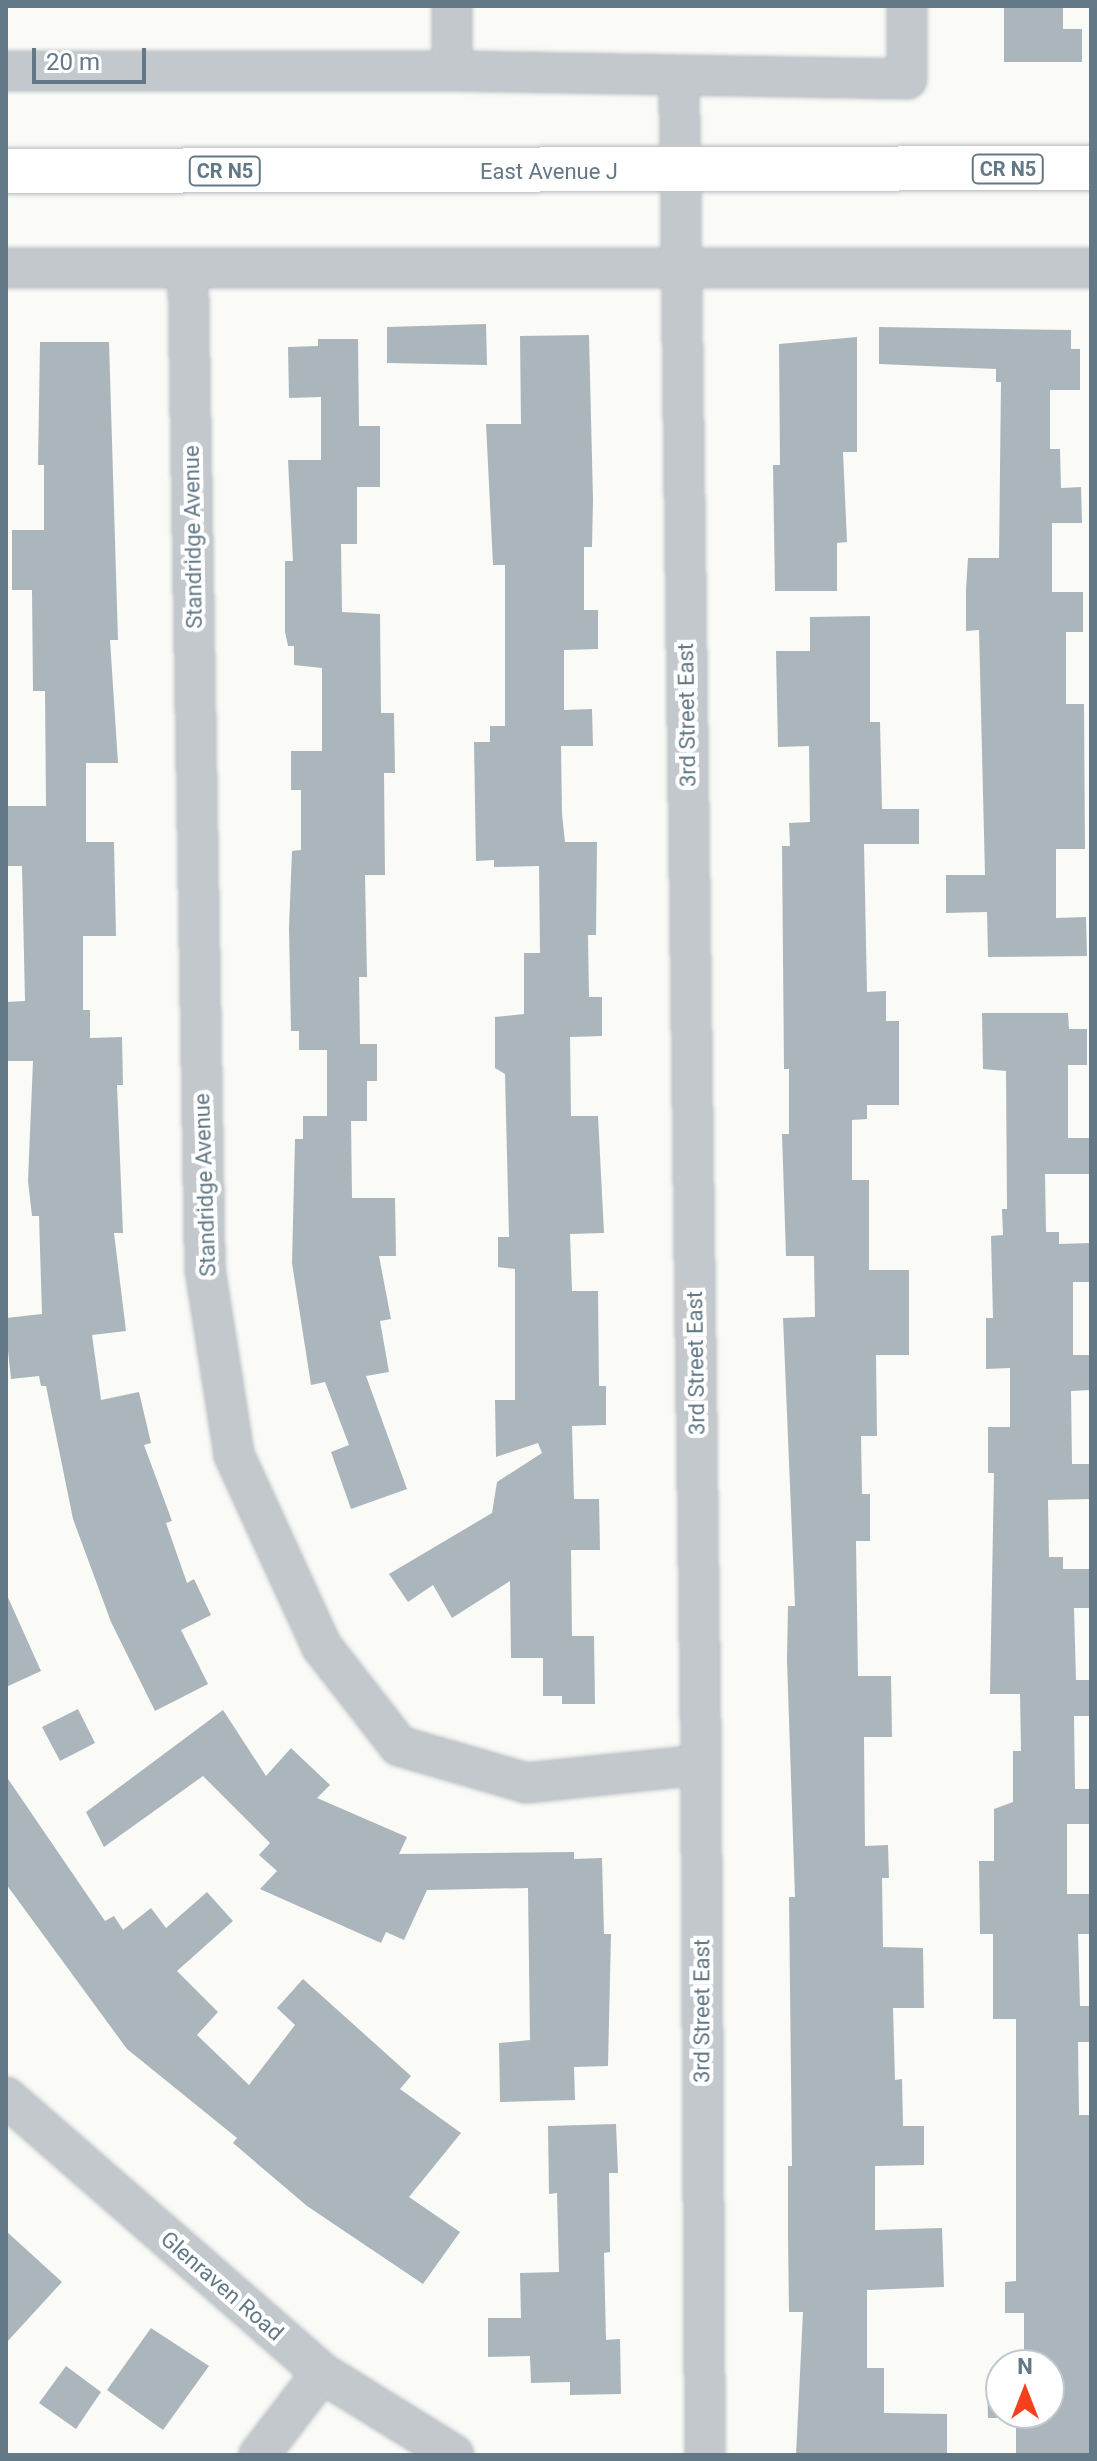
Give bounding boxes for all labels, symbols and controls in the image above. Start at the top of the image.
scale bar [36,32,150,82]
text: 20 m [46,48,100,76]
road number: CR N5 [970,153,1046,185]
road number: CR N5 [187,155,263,187]
street label: East Avenue J [480,159,618,185]
street label: Standridge Avenue [178,445,208,629]
street label: 3rd Street East [673,643,701,787]
street label: Standridge Avenue [189,1093,221,1277]
street label: 3rd Street East [682,1291,710,1435]
street label: 3rd Street East [689,1939,715,2083]
street label: Glenraven Road [156,2226,288,2346]
north arrow [985,2349,1065,2429]
text: N [1017,2354,1033,2379]

